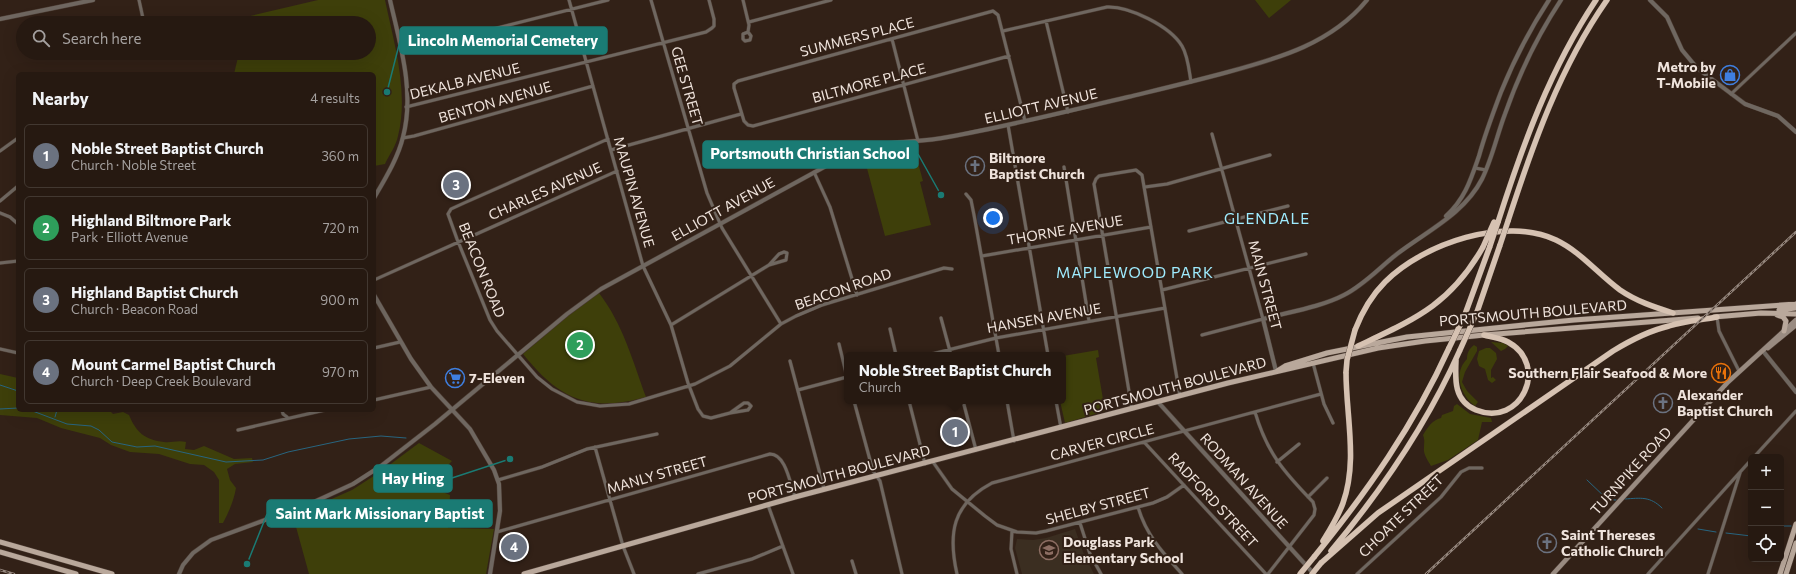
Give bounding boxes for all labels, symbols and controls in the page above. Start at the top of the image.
street label: SUMMERS PLACE [798,13,916,60]
search box [16,16,376,60]
icon: search [30,27,52,49]
callout: Lincoln Memorial Cemetery [400,27,607,54]
text: Search here [62,29,141,47]
text: Lincoln Memorial Cemetery [408,31,599,49]
street label: GEE STREET [668,44,707,127]
place label: Metro by T-Mobile [1656,58,1716,91]
street label: DEKALB AVENUE [408,59,522,102]
street label: BILTMORE PLACE [810,59,928,106]
shop icon: Metro by T-Mobile [1719,64,1741,86]
street label: BENTON AVENUE [436,77,553,126]
street label: ELLIOTT AVENUE [983,84,1099,127]
text: Nearby [32,88,89,109]
text: 4 results [310,90,360,106]
street label: MAUPIN AVENUE [611,135,658,249]
text: Noble Street Baptist Church [71,139,264,157]
callout: Portsmouth Christian School [703,141,918,168]
text: Portsmouth Christian School [710,144,910,162]
text: 1 [43,148,49,164]
text: 360 m [321,148,359,164]
place label: Biltmore Baptist Church [989,149,1085,182]
church icon: Biltmore Baptist Church [964,155,986,177]
text: Church · Noble Street [71,157,196,173]
street label: CHARLES AVENUE [486,158,604,223]
pin: 3 [443,170,469,200]
street label: ELLIOTT AVENUE [668,173,777,244]
your location [983,208,1003,228]
district label: GLENDALE [1224,209,1310,227]
text: Highland Biltmore Park [71,211,231,229]
street label: THORNE AVENUE [1006,211,1124,248]
text: 2 [42,220,50,236]
text: 720 m [323,220,359,236]
street label: BEACON ROAD [456,220,509,320]
text: Park · Elliott Avenue [71,229,188,245]
street label: MAIN STREET [1245,238,1286,332]
district label: MAPLEWOOD PARK [1056,263,1214,281]
street label: BEACON ROAD [792,264,893,313]
text: Highland Baptist Church [71,283,238,301]
text: 3 [42,292,50,308]
text: 900 m [320,292,359,308]
street label: PORTSMOUTH BOULEVARD [1438,296,1628,329]
street label: HANSEN AVENUE [985,299,1103,336]
text: Church · Beacon Road [71,301,198,317]
pin: 2 [567,330,593,360]
popup [844,352,1066,404]
street label: PORTSMOUTH BOULEVARD [1082,353,1268,418]
text: Mount Carmel Baptist Church [71,355,276,373]
text: Noble Street Baptist Church [859,361,1051,379]
restaurant icon: Southern Flair Seafood & More [1710,362,1732,384]
text: 4 [42,364,50,380]
text: 970 m [322,364,359,380]
place label: Southern Flair Seafood & More [1508,364,1707,381]
supermarket icon: 7-Eleven [444,367,466,389]
place label: 7-Eleven [469,369,525,386]
text: Church · Deep Creek Boulevard [71,373,251,389]
text: Church [859,379,901,395]
place label: Alexander Baptist Church [1677,386,1773,419]
church icon: Alexander Baptist Church [1652,392,1674,414]
pin: 1 [942,417,968,447]
street label: CARVER CIRCLE [1048,419,1156,464]
street label: TURNPIKE ROAD [1587,423,1675,518]
street label: RODMAN AVENUE [1197,429,1292,532]
street label: PORTSMOUTH BOULEVARD [746,441,932,506]
street label: RADFORD STREET [1165,449,1262,551]
street label: MANLY STREET [605,452,709,497]
map controls [1748,454,1784,562]
button: + [1748,454,1784,490]
callout: Hay Hing [374,465,452,492]
text: Hay Hing [382,469,444,487]
street label: CHOATE STREET [1355,471,1447,560]
street label: SHELBY STREET [1044,483,1152,528]
button: − [1748,490,1784,526]
callout: Saint Mark Missionary Baptist [267,500,492,527]
text: Saint Mark Missionary Baptist [276,504,484,522]
place label: Saint Thereses Catholic Church [1561,526,1664,559]
button: locate [1748,526,1784,562]
pin: 4 [501,532,527,562]
church icon: Saint Thereses Catholic Church [1536,532,1558,554]
place label: Douglass Park Elementary School [1063,533,1183,566]
school or university icon: Douglass Park Elementary School [1038,539,1060,561]

